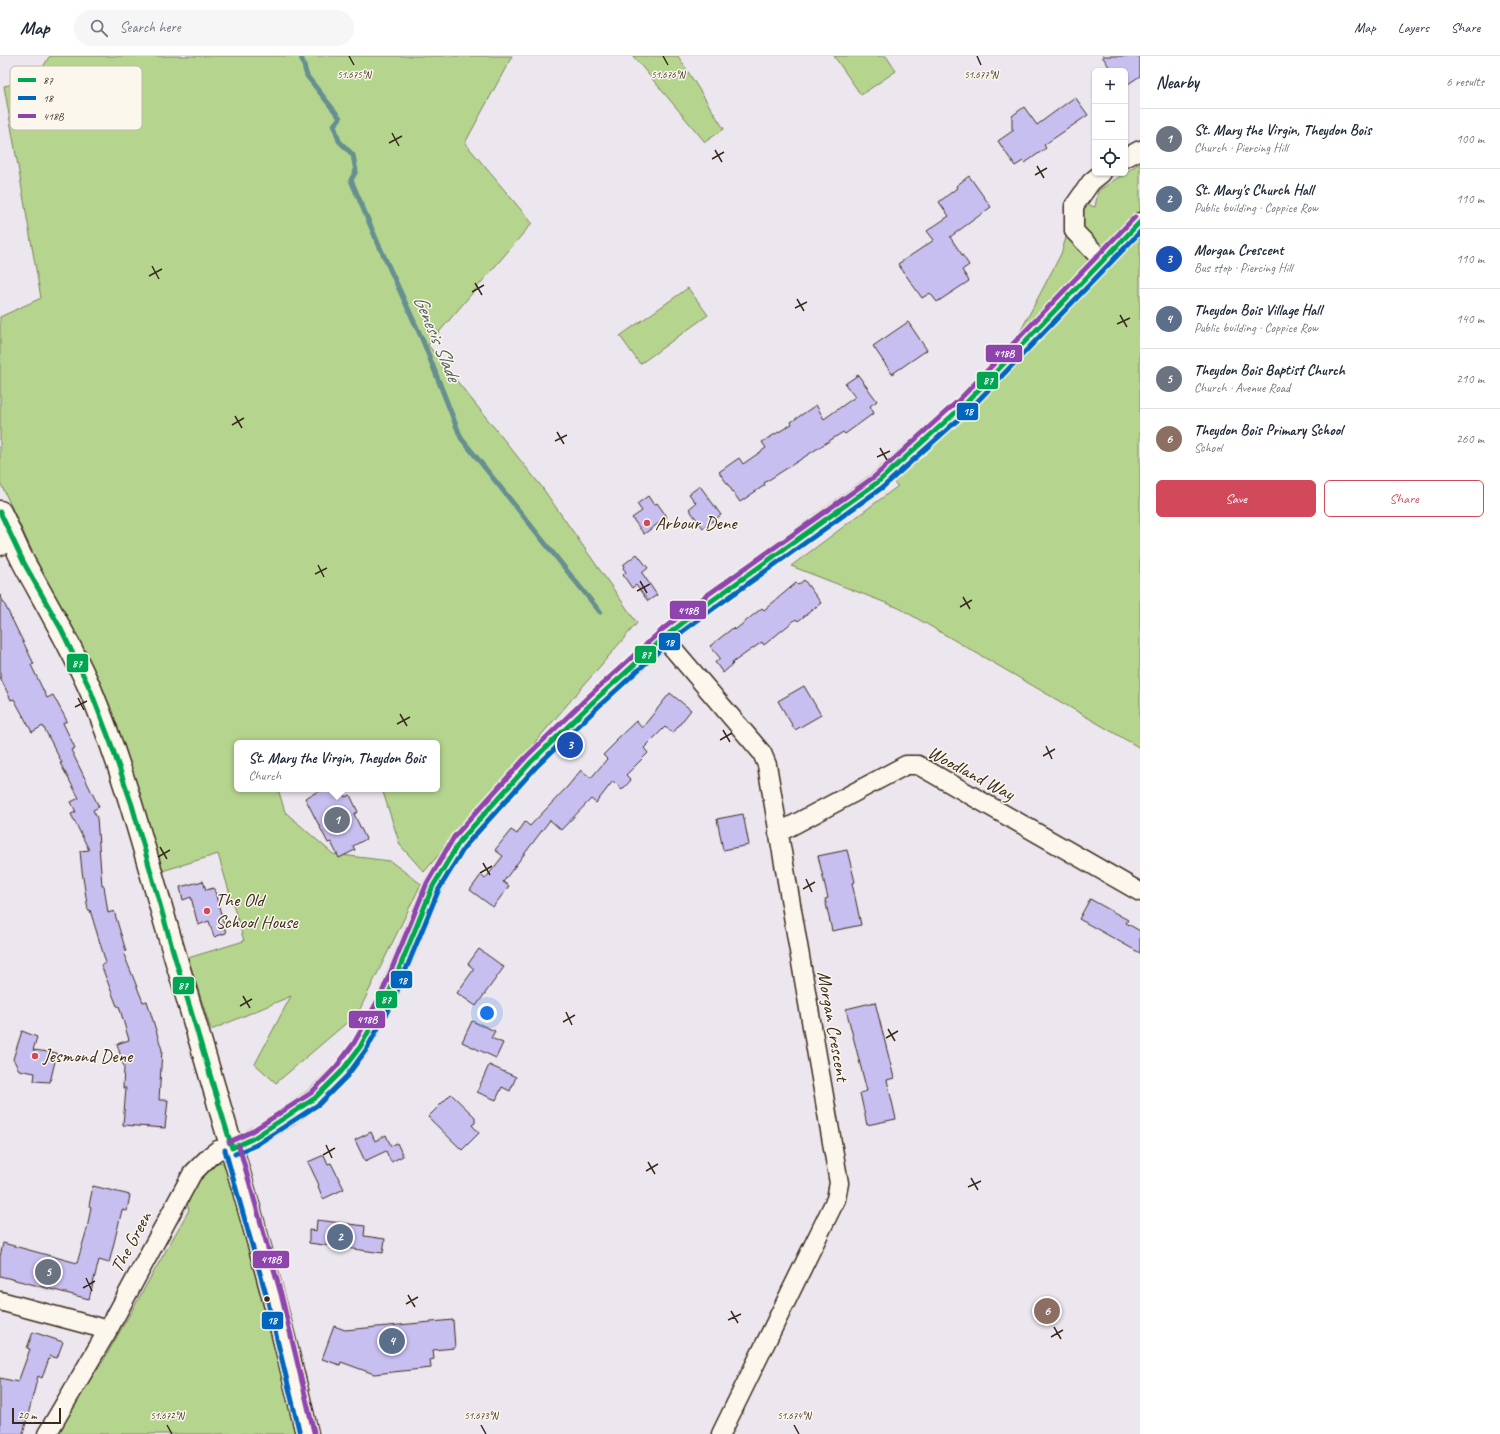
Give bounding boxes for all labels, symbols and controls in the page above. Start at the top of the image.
search box [74,10,354,46]
text: Map [20,16,50,40]
icon: search [88,17,110,39]
text: Search here [120,18,181,37]
text: Map [1354,19,1376,36]
text: Layers [1398,19,1429,36]
text: Share [1451,19,1480,36]
legend [10,66,142,130]
text: 51.675°N [337,68,373,81]
text: 51.676°N [651,68,687,81]
text: 51.677°N [964,68,1000,81]
map controls [1092,68,1128,176]
button: + [1092,68,1128,104]
text: Nearby [1156,72,1199,93]
text: 87 [43,73,54,87]
text: 6 results [1446,74,1484,90]
text: 18 [43,91,54,105]
button: − [1092,104,1128,140]
text: 418B [43,109,65,123]
text: St. Mary the Virgin, Theydon Bois [1194,121,1371,140]
text: 1 [1166,131,1172,147]
text: 100 m [1456,131,1484,147]
button: locate [1092,140,1128,176]
text: Church · Piercing Hill [1194,140,1288,156]
text: St. Mary's Church Hall [1194,181,1313,200]
text: 2 [1166,191,1172,207]
text: 110 m [1456,191,1484,207]
text: Public building · Coppice Row [1194,200,1318,216]
text: Morgan Crescent [1194,241,1283,260]
text: 3 [1166,251,1172,267]
text: 110 m [1456,251,1484,267]
text: Bus stop · Piercing Hill [1194,260,1293,276]
water label: Genesis Slade [408,291,468,388]
text: Theydon Bois Village Hall [1194,301,1322,320]
text: 4 [1166,311,1172,327]
text: 140 m [1456,311,1484,327]
text: Public building · Coppice Row [1194,320,1318,336]
line badge: 418B [985,344,1023,363]
text: 418B [994,346,1016,360]
text: Theydon Bois Baptist Church [1194,361,1345,380]
line badge: 87 [976,371,999,390]
text: 5 [1166,371,1172,387]
text: 210 m [1456,371,1484,387]
text: 87 [983,373,994,387]
text: Church · Avenue Road [1194,380,1290,396]
line badge: 18 [956,402,979,421]
text: 18 [963,404,975,418]
text: Theydon Bois Primary School [1194,421,1343,440]
text: 6 [1166,431,1172,447]
text: 260 m [1456,431,1484,447]
text: School [1194,440,1222,456]
button: Save [1156,480,1316,517]
button: Share [1324,480,1484,517]
place label: Arbour Dene [655,511,738,535]
marker: Arbour Dene [642,518,652,528]
line badge: 418B [669,600,707,620]
text: 418B [678,603,700,617]
line badge: 18 [658,632,681,651]
text: 18 [664,635,676,649]
line badge: 87 [634,645,657,664]
text: 87 [641,647,652,661]
line badge: 87 [66,653,89,673]
text: 87 [72,656,83,670]
pin: 3 [557,730,583,760]
popup [234,740,440,792]
street label: Woodland Way [924,740,1020,807]
text: St. Mary the Virgin, Theydon Bois [248,749,426,768]
text: Church [248,768,281,784]
pin: 1 [324,805,350,835]
place label: The Old School House [215,888,299,934]
marker: The Old School House [202,906,212,916]
street label: Morgan Crescent [812,969,855,1085]
line badge: 18 [390,970,413,989]
text: 18 [397,973,409,987]
line badge: 87 [172,976,195,995]
text: 87 [178,978,189,992]
line badge: 87 [375,990,398,1009]
text: 87 [381,992,392,1006]
your location [477,1003,497,1023]
line badge: 418B [348,1010,386,1029]
text: 418B [357,1012,379,1026]
place label: Jesmond Dene [42,1044,134,1068]
marker: Jesmond Dene [30,1051,40,1061]
street label: The Green [105,1206,158,1277]
pin: 2 [327,1222,353,1252]
line badge: 418B [252,1250,290,1269]
text: 418B [261,1252,283,1266]
pin: 5 [35,1257,61,1287]
unlabelled marker [262,1294,272,1304]
pin: 6 [1034,1296,1060,1326]
line badge: 18 [261,1311,284,1330]
text: 18 [267,1313,279,1327]
pin: 4 [379,1326,405,1356]
scale bar [12,1406,61,1425]
text: 20 m [18,1408,37,1422]
text: 51.672°N [150,1409,186,1422]
text: 51.673°N [464,1409,500,1422]
text: 51.674°N [777,1409,813,1422]

